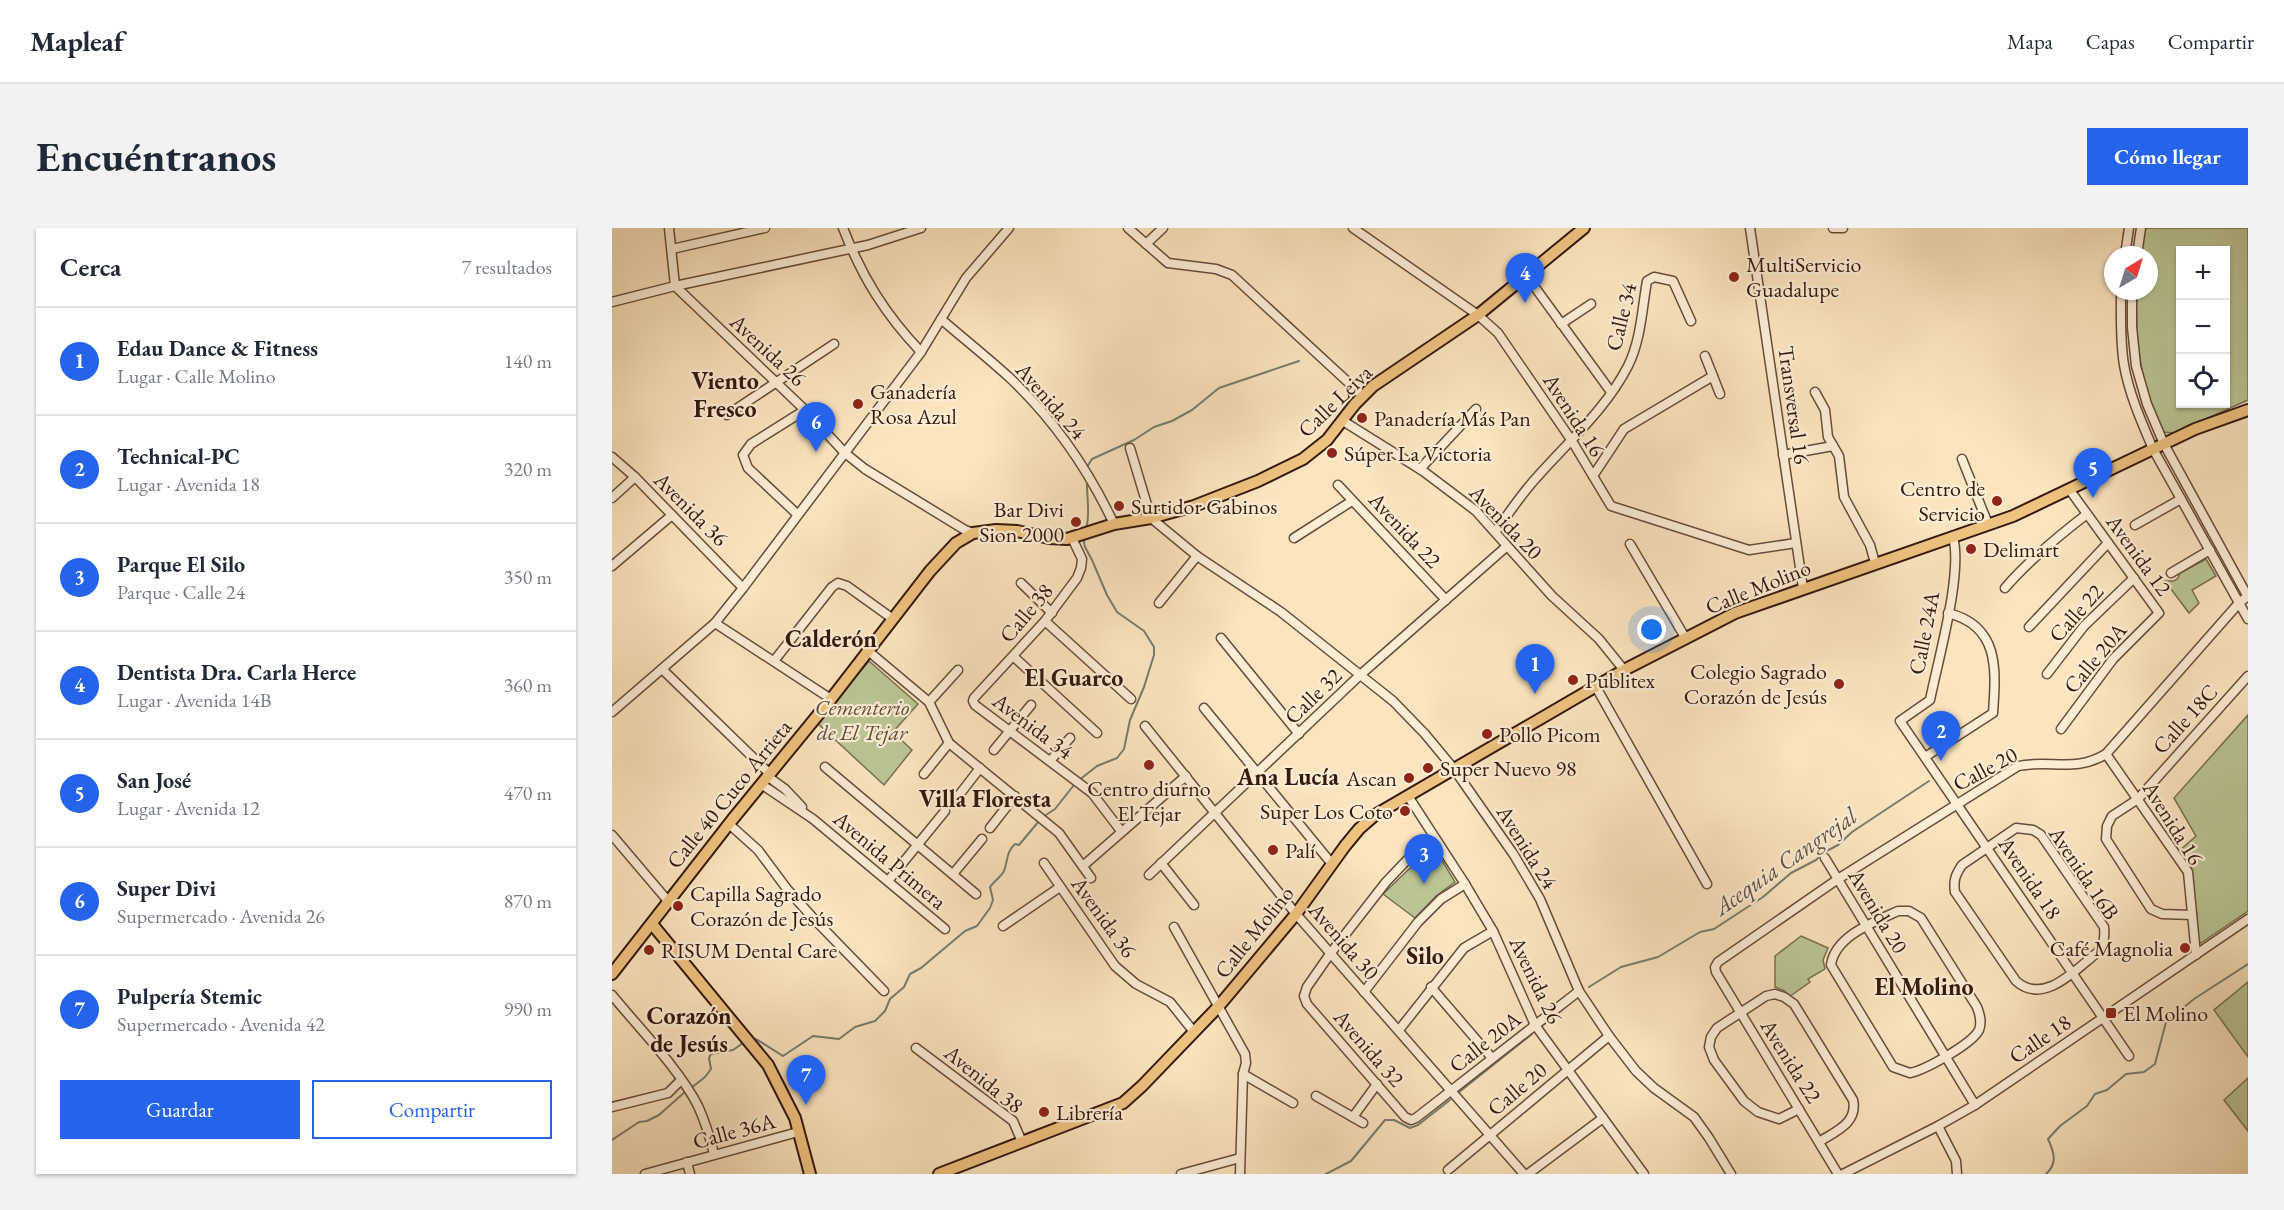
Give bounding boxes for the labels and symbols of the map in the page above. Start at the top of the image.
north arrow [2104,246,2158,300]
place label: MultiServicio Guadalupe [1746,250,1862,304]
pin: 4 [1506,254,1544,303]
marker: MultiServicio Guadalupe [1727,270,1741,284]
street label: Calle 34 [1599,280,1644,354]
street label: Avenida 26 [723,307,813,393]
street label: Transversal 16 [1771,344,1817,466]
street label: Avenida 24 [1009,355,1093,446]
street label: Calle Leiva [1292,358,1379,444]
district label: Viento Fresco [691,365,759,424]
street label: Avenida 16 [1536,367,1612,463]
place label: Ganadería Rosa Azul [870,377,957,431]
marker: Ganadería Rosa Azul [851,397,865,411]
pin: 6 [796,402,836,452]
place label: Panadería Más Pan [1374,404,1531,433]
marker: Panadería Más Pan [1355,411,1369,425]
place label: Súper La Victoria [1344,439,1492,468]
marker: Súper La Victoria [1325,446,1339,460]
pin: 5 [2074,448,2112,498]
street label: Avenida 36 [647,465,735,553]
place label: Centro de Servicio [1900,474,1985,528]
street label: Avenida 20 [1462,477,1549,566]
street label: Avenida 22 [1362,485,1448,575]
place label: Surtidor Gabinos [1131,492,1277,521]
marker: Centro de Servicio [1990,494,2004,508]
place label: Bar Divi Sion 2000 [979,495,1064,549]
marker: Surtidor Gabinos [1112,499,1126,513]
street label: Avenida 12 [2099,508,2179,602]
marker: Bar Divi Sion 2000 [1069,515,1083,529]
place label: Delimart [1983,535,2059,564]
marker: Delimart [1964,542,1978,556]
street label: Calle Molino [1701,553,1815,621]
street label: Calle 38 [993,577,1059,649]
street label: Calle 22 [2042,577,2110,648]
street label: Calle 24A [1902,588,1946,677]
your location [1637,615,1666,644]
street label: Calle 20A [2057,616,2134,700]
district label: Calderón [785,623,877,654]
pin: 1 [1516,644,1554,694]
place label: Colegio Sagrado Corazón de Jesús [1684,657,1827,711]
street label: Calle 32 [1278,661,1348,730]
district label: El Guarco [1025,662,1123,693]
place label: Publitex [1585,666,1656,695]
marker: Publitex [1566,673,1580,687]
marker: Colegio Sagrado Corazón de Jesús [1832,677,1846,691]
street label: Calle 18C [2146,678,2224,760]
street label: Avenida 34 [986,686,1080,766]
park label: Cementerio de El Tejar [815,693,909,747]
pin: 2 [1922,712,1960,761]
street label: Calle 40 Cuco Arrieta [660,713,798,875]
place label: Pollo Picom [1499,720,1601,749]
marker: Pollo Picom [1480,727,1494,741]
street label: Calle 20 [1948,740,2023,798]
place label: Super Nuevo 98 [1440,754,1577,783]
marker: Centro diurno El Tejar [1142,758,1156,772]
district label: Ana Lucía [1236,761,1339,792]
marker: Super Nuevo 98 [1421,761,1435,775]
place label: Ascan [1345,764,1397,793]
marker: Ascan [1402,771,1416,785]
place label: Centro diurno El Tejar [1087,774,1211,828]
street label: Avenida 16 [2135,775,2210,871]
district label: Villa Floresta [919,783,1052,814]
place label: Super Los Coto [1260,797,1393,826]
street label: Avenida 24 [1489,799,1564,895]
water label: Acequia Cangrejal [1706,799,1864,924]
street label: Avenida Primera [827,803,953,916]
marker: Super Los Coto [1398,804,1412,818]
street label: Avenida 16B [2042,820,2126,925]
street label: Avenida 18 [1991,830,2068,925]
pin: 3 [1404,834,1444,884]
place label: Palí [1285,836,1316,865]
marker: Palí [1266,843,1280,857]
street label: Avenida 20 [1841,862,1915,959]
street label: Avenida 36 [1064,870,1144,964]
place label: Capilla Sagrado Corazón de Jesús [690,879,833,933]
street label: Calle Molino [1208,880,1300,984]
street label: Avenida 30 [1302,895,1386,986]
marker: Capilla Sagrado Corazón de Jesús [671,899,685,913]
street label: Avenida 26 [1502,931,1570,1029]
place label: Café Magnolia [2050,934,2173,963]
place label: RISUM Dental Care [661,936,838,965]
district label: Silo [1406,940,1444,971]
marker: Café Magnolia [2178,941,2192,955]
marker: RISUM Dental Care [642,943,656,957]
district label: El Molino [1874,971,1974,1002]
place label: El Molino [2123,999,2208,1028]
district label: Corazón de Jesús [646,1000,732,1059]
street label: Avenida 32 [1327,1002,1411,1093]
street label: Calle 20A [1443,1004,1528,1079]
marker: El Molino [2104,1006,2118,1020]
street label: Calle 18 [2003,1008,2077,1070]
street label: Avenida 22 [1753,1013,1828,1109]
street label: Avenida 38 [938,1038,1030,1120]
street label: Calle 20 [1481,1055,1553,1122]
pin: 7 [786,1056,826,1105]
place label: Librería [1056,1098,1123,1127]
marker: Librería [1037,1105,1051,1119]
street label: Calle 36A [690,1106,779,1156]

